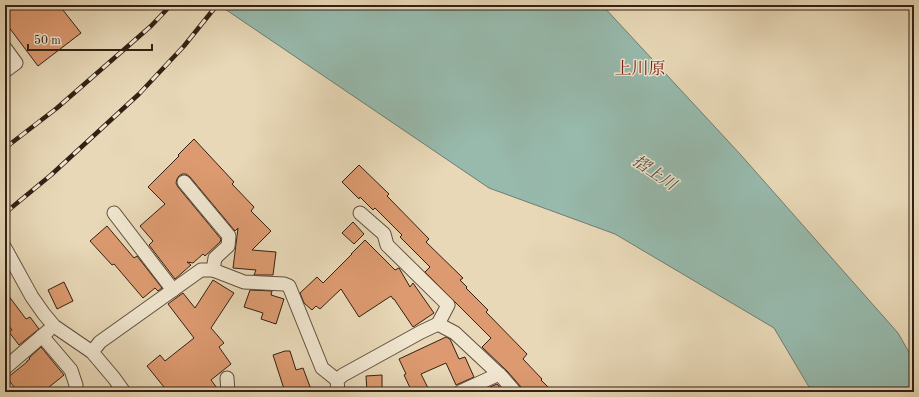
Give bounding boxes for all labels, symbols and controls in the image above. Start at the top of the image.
scale bar [28,26,152,52]
text: 50 m [34,34,61,47]
district label: 上川原 [615,59,666,78]
water label: 摺上川 [630,152,681,195]

